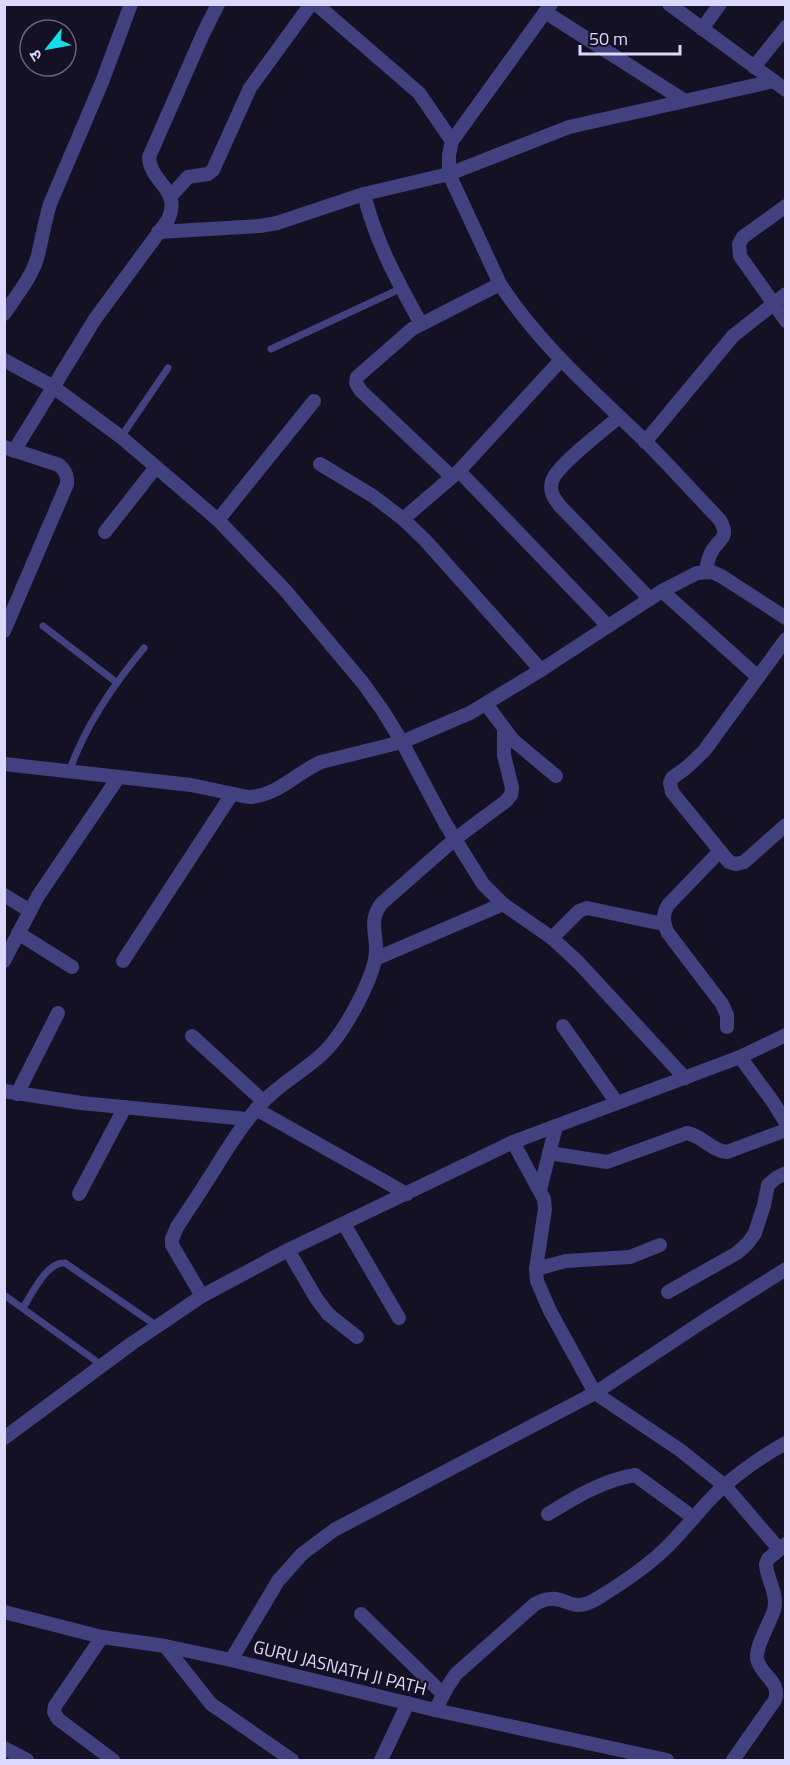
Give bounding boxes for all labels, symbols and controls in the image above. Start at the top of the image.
north arrow [18,18,78,78]
scale bar [580,18,680,56]
text: 50 m [589,25,628,52]
text: उ [22,45,48,66]
street label: GURU JASNATH JI PATH [251,1633,430,1702]

